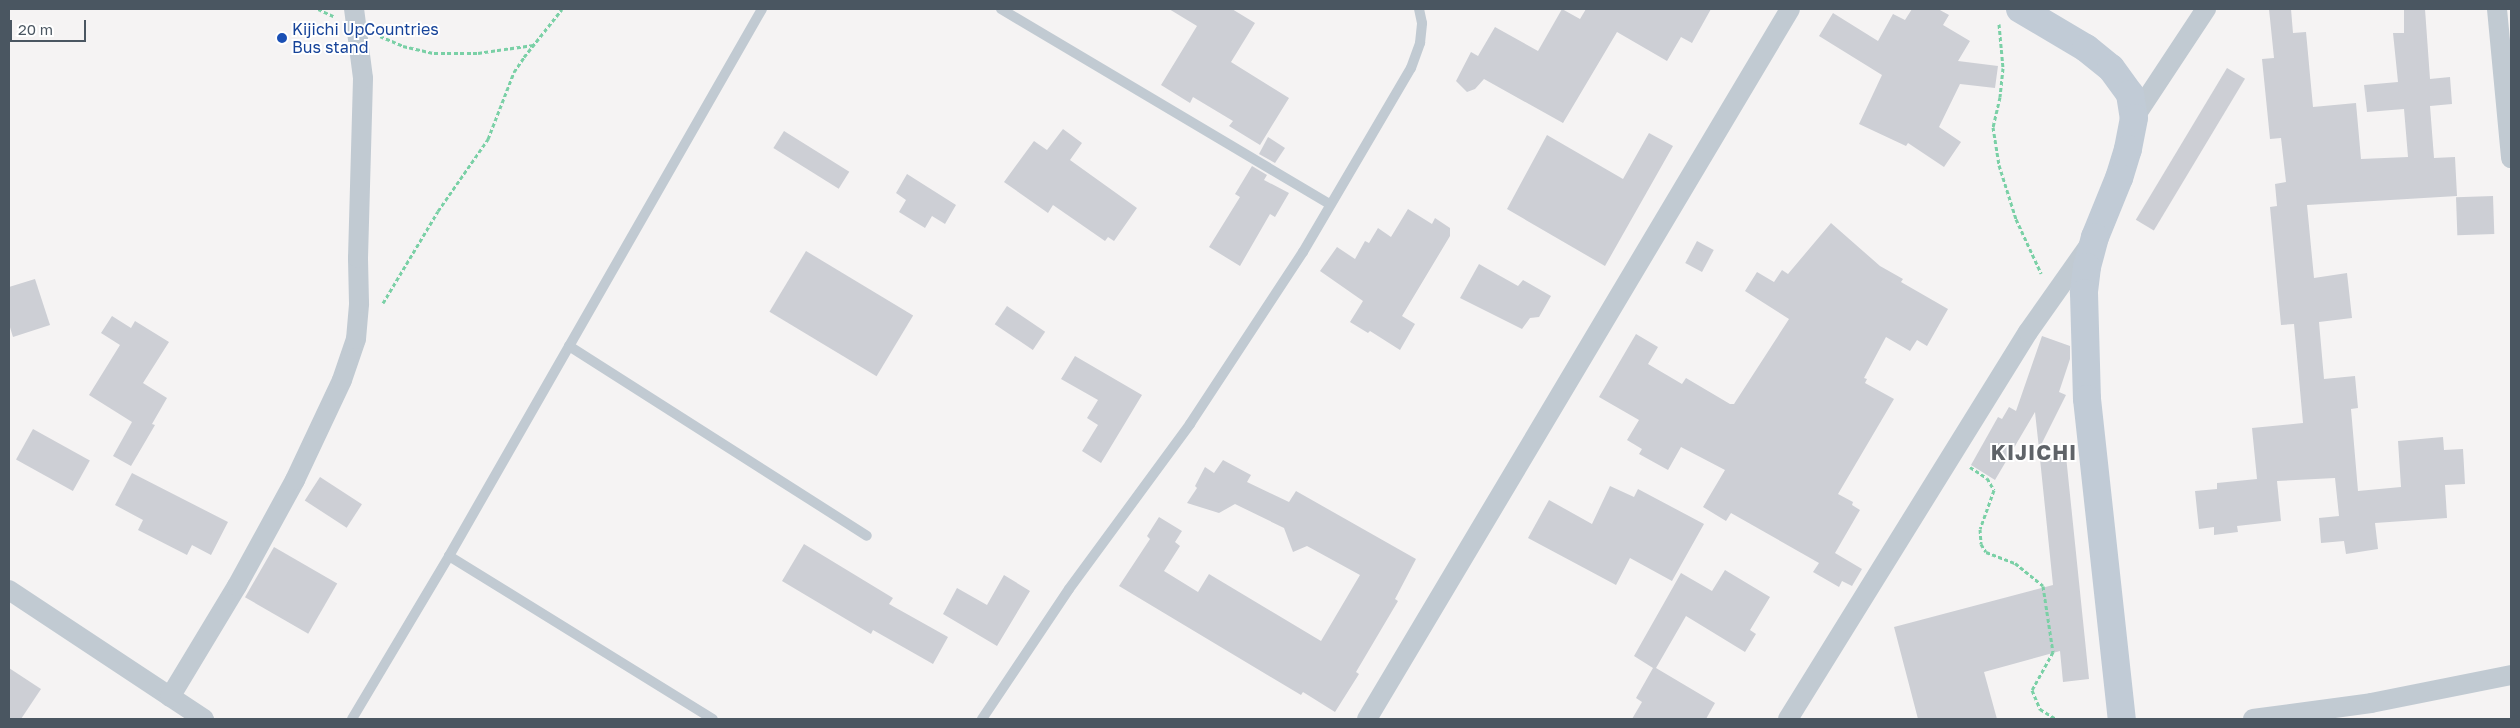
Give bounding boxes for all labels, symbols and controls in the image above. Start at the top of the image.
scale bar [12,10,89,42]
place label: Kijichi UpCountries Bus stand [292,19,439,57]
text: 20 m [18,20,53,38]
marker: Kijichi UpCountries Bus stand [276,32,288,44]
district label: KIJICHI [1990,439,2078,465]

